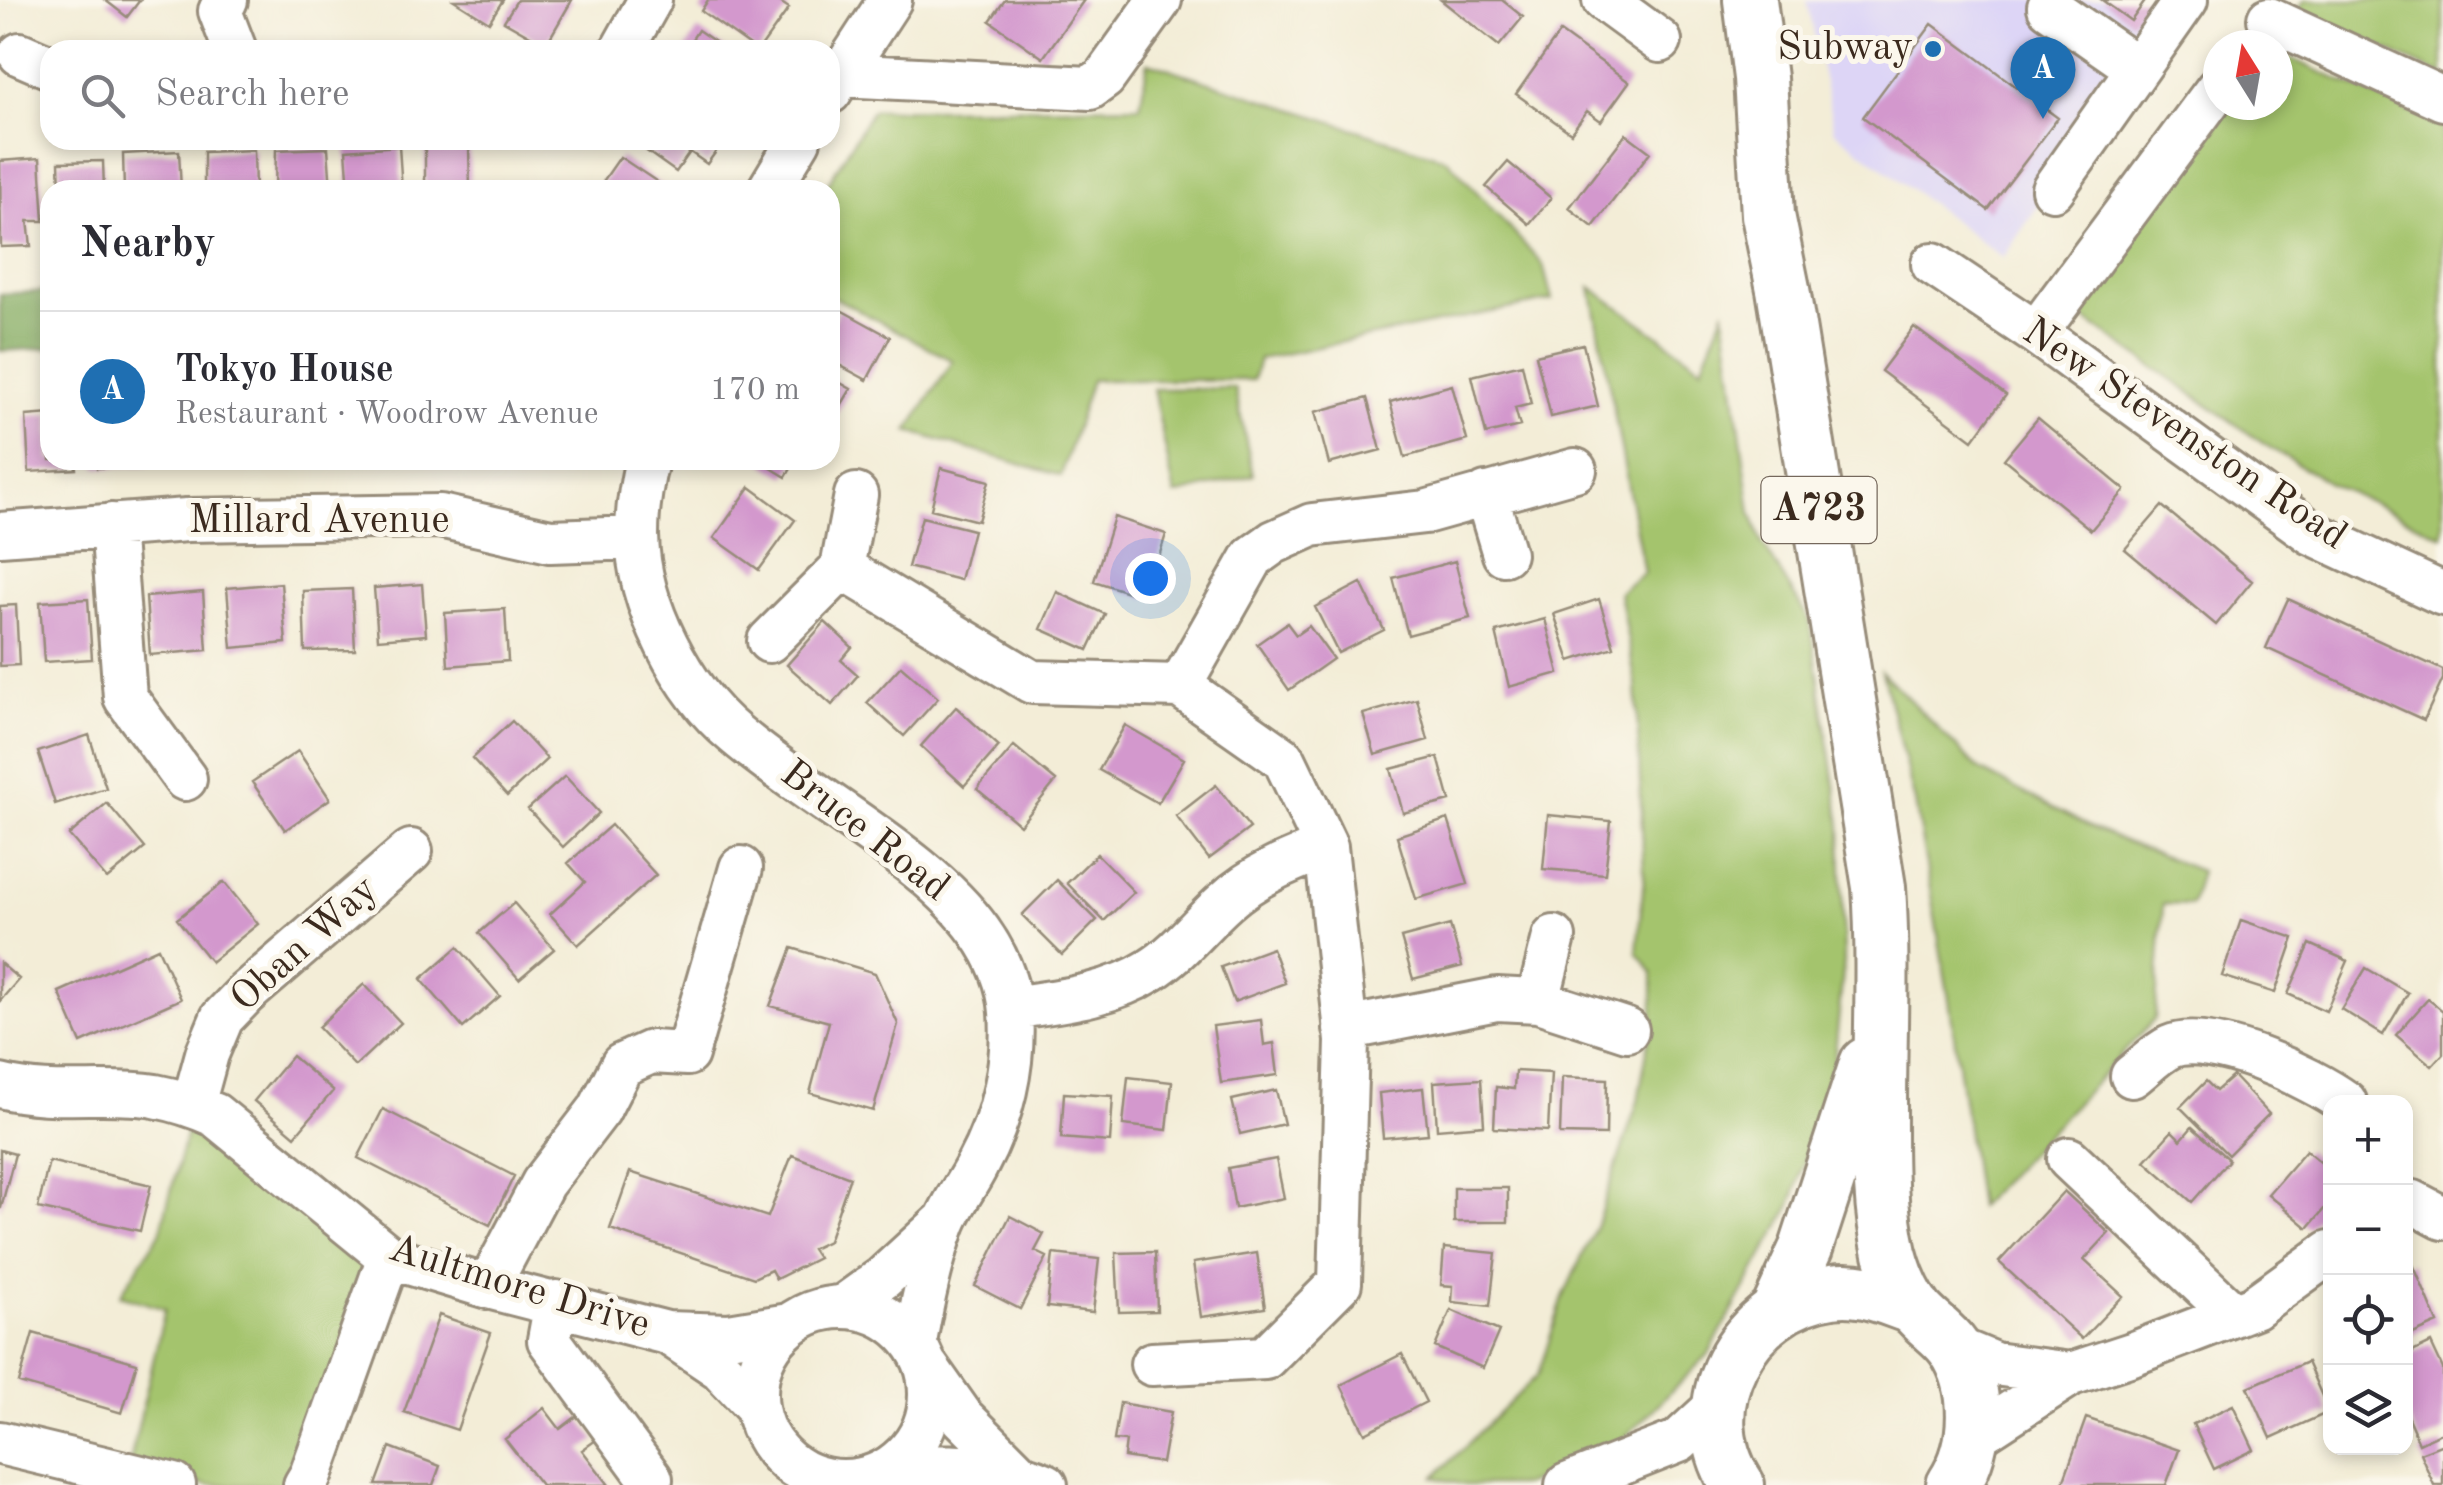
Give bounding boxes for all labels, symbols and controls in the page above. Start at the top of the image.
place label: Subway [1777,29,1913,69]
north arrow [2203,30,2293,120]
pin: A [2010,36,2076,119]
marker: Subway [1922,38,1944,60]
search box [40,40,840,150]
icon: search [75,68,130,123]
text: Search here [155,76,350,114]
text: Nearby [80,224,216,266]
street label: New Stevenston Road [2015,312,2353,558]
text: Tokyo House [175,352,394,390]
text: A [100,375,125,407]
text: 170 m [710,375,800,407]
text: Restaurant · Woodrow Avenue [175,399,598,431]
road number: A723 [1762,477,1876,543]
street label: Millard Avenue [188,502,450,542]
your location [1125,553,1176,604]
street label: Bruce Road [772,754,956,910]
street label: Oban Way [224,870,386,1020]
map controls [2323,1095,2413,1455]
button: + [2323,1095,2413,1185]
button: − [2323,1185,2413,1275]
street label: Aultmore Drive [384,1229,654,1347]
button: locate [2323,1275,2413,1365]
button: layers [2323,1365,2413,1455]

